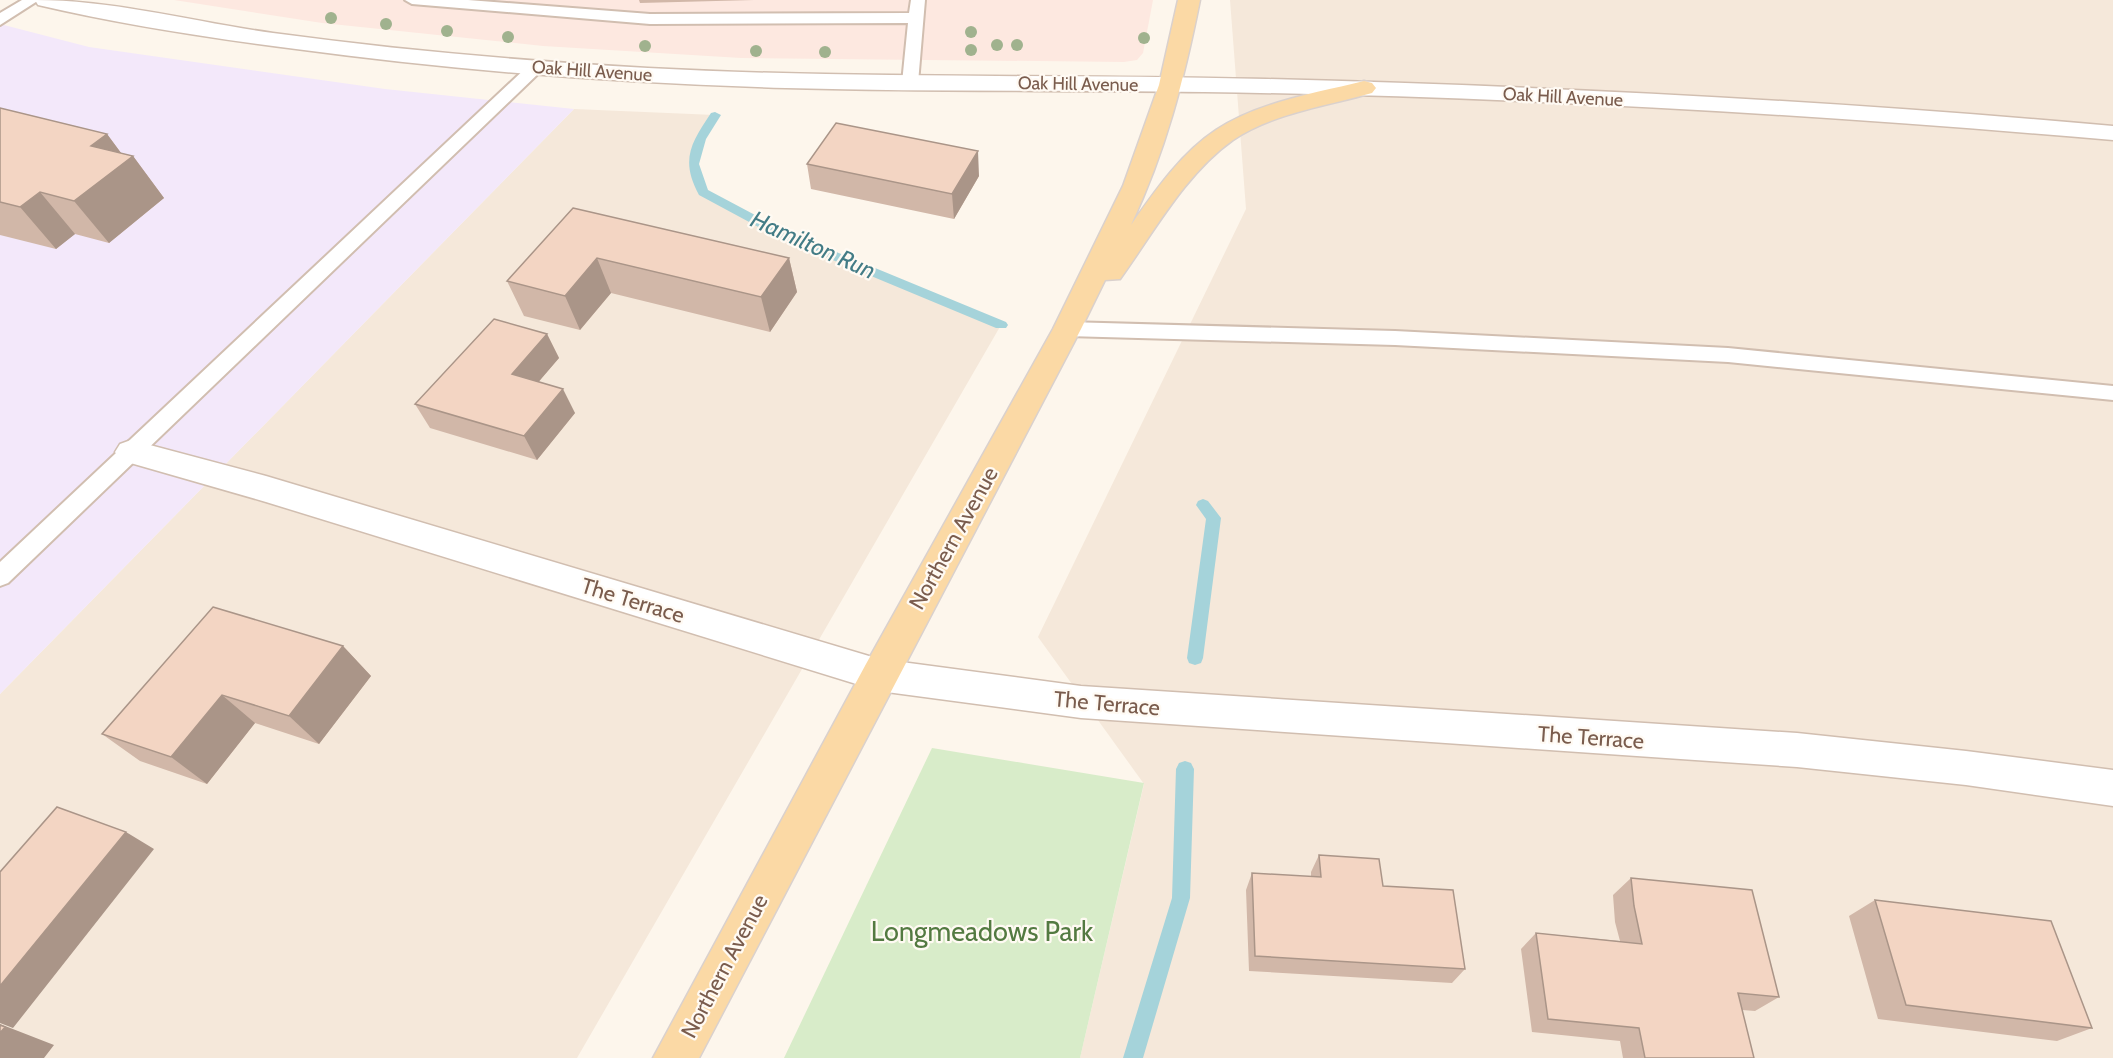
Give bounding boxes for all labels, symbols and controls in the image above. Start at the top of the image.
street label: Oak Hill Avenue [531,56,653,86]
street label: Oak Hill Avenue [1018,72,1138,96]
street label: Oak Hill Avenue [1502,83,1624,111]
water label: Hamilton Run [746,204,880,285]
street label: Northern Avenue [903,462,1004,614]
street label: The Terrace [578,572,688,629]
street label: The Terrace [1053,685,1161,722]
street label: The Terrace [1537,720,1645,755]
street label: Northern Avenue [675,890,774,1043]
park label: Longmeadows Park [871,915,1094,948]

